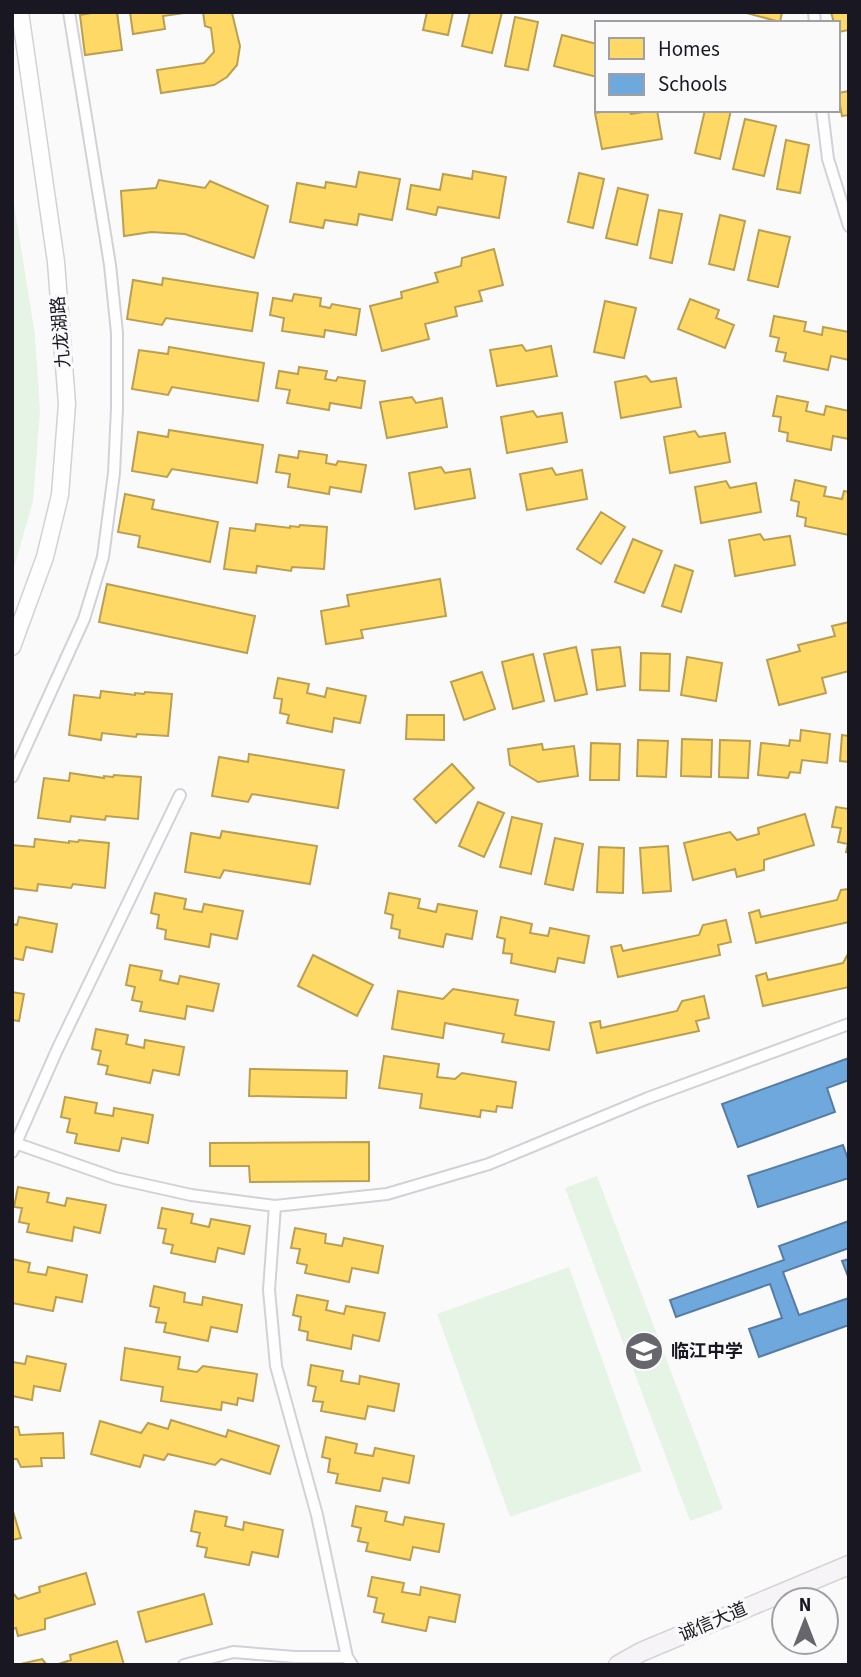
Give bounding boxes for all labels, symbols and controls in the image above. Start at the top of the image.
legend [595,21,840,112]
text: Homes [658,34,720,64]
text: Schools [658,69,727,99]
street label: 九龙湖路 [45,295,77,369]
school or university icon: 临江中学 [623,1330,665,1372]
place label: 临江中学 [671,1339,743,1364]
north arrow [770,1586,840,1656]
text: N [799,1592,811,1619]
street label: 诚信大道 [675,1596,751,1648]

